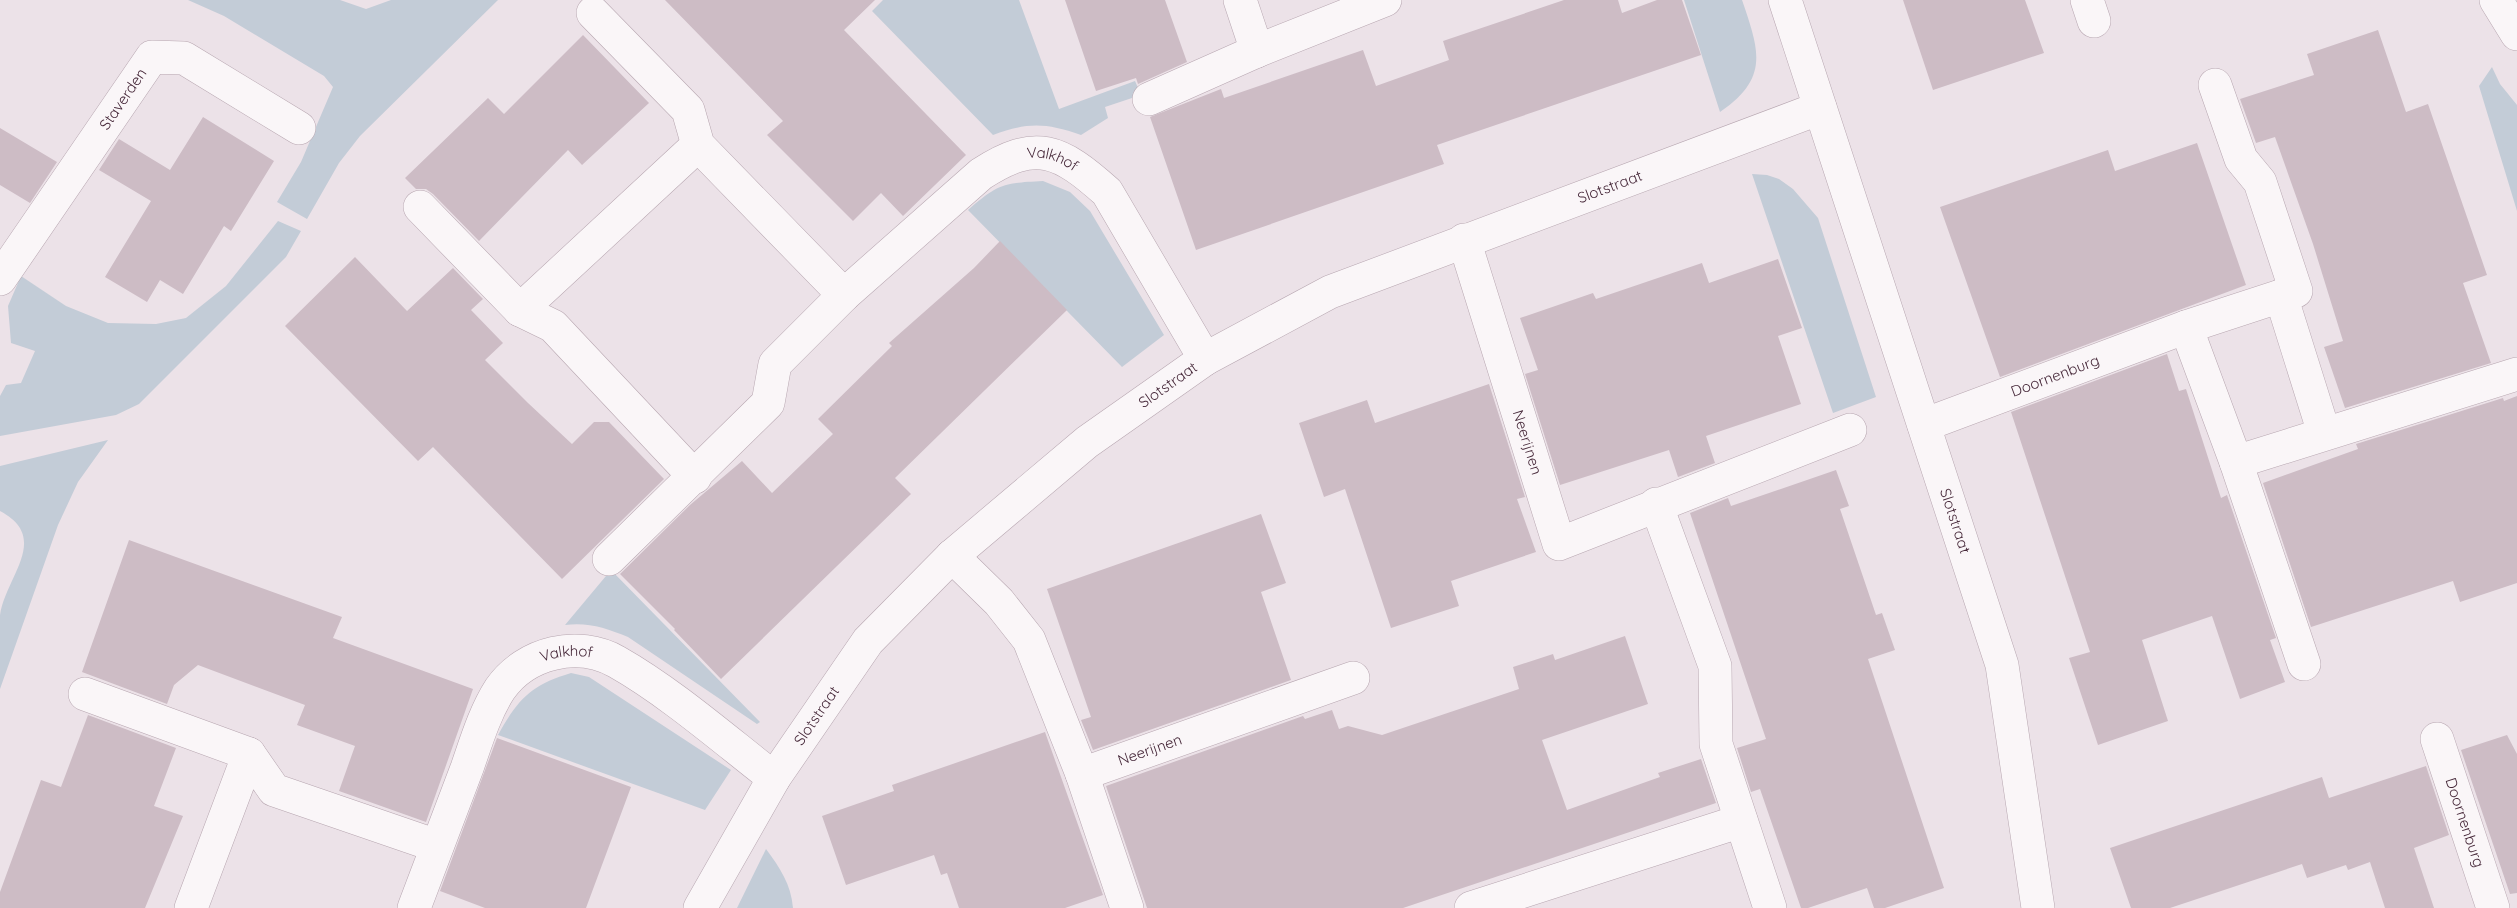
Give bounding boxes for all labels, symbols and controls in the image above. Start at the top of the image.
street label: Staverden [95,64,151,133]
street label: Valkhof [1026,142,1083,175]
street label: Slotstraat [1575,166,1645,207]
street label: Doornenburg [2008,350,2102,401]
street label: Slotstraat [1135,357,1201,412]
street label: Neerijnen [1509,407,1547,477]
street label: Slotstraat [1936,486,1975,556]
street label: Valkhof [537,641,595,666]
street label: Slotstraat [789,682,843,749]
street label: Neerijnen [1115,729,1184,770]
street label: Doornenburg [2441,775,2489,870]

